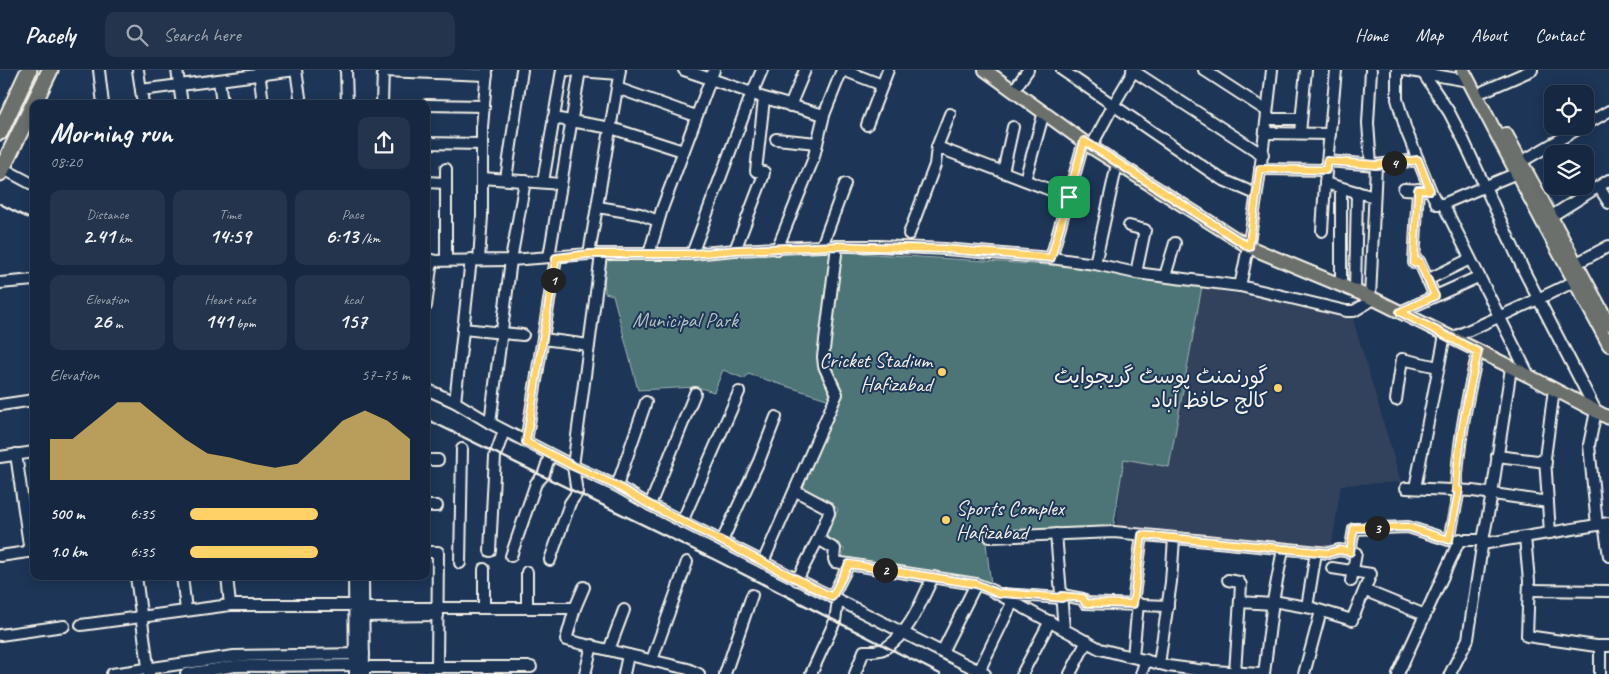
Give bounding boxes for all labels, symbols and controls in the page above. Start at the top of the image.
search box [105,12,455,57]
text: Pacely [25,20,75,50]
icon: search [123,21,151,49]
text: Search here [163,23,241,47]
text: Home [1355,24,1388,46]
text: Map [1416,24,1443,46]
text: About [1471,24,1507,46]
text: Contact [1535,24,1584,46]
map controls [1544,85,1594,195]
button: locate [1544,85,1594,135]
text: Morning run [50,115,172,150]
button: share [358,117,410,169]
button: layers [1544,145,1594,195]
pin: 4 [1382,150,1406,176]
text: 08:20 [50,152,82,172]
text: 4 [1391,155,1398,172]
pin [1048,176,1090,218]
icon: arrive [1055,183,1083,211]
text: Distance [86,206,128,223]
text: Time [219,206,241,223]
text: Pace [342,206,363,223]
text: 2.41 [83,223,115,249]
text: 14:59 [209,223,251,249]
text: 6:13 [325,223,358,249]
text: km [115,230,132,247]
text: /km [358,230,380,247]
pin: 1 [540,268,566,292]
text: 1 [550,272,557,289]
text: Elevation [86,291,129,308]
text: Heart rate [204,291,256,308]
text: kcal [343,291,362,308]
park label: Municipal Park [632,307,739,333]
text: 26 [92,308,111,334]
text: 141 [205,308,233,334]
text: 157 [339,308,367,334]
text: m [111,315,123,332]
text: bpm [233,315,255,332]
place label: Cricket Stadium Hafizabad [819,347,935,397]
place label: گورنمنٹ پوسٹ گریجوایٹ کالج حافظ آباد [1054,363,1268,414]
text: Elevation [50,365,99,385]
text: 57–75 m [361,365,410,385]
marker: Cricket Stadium Hafizabad [936,366,948,378]
marker: گورنمنٹ پوسٹ گریجوایٹ کالج حافظ آباد [1272,382,1284,394]
place label: Sports Complex Hafizabad [956,495,1066,545]
text: 500 m [50,504,84,524]
text: 6:35 [130,504,155,524]
marker: Sports Complex Hafizabad [940,514,952,526]
pin: 3 [1364,516,1390,540]
text: 3 [1374,520,1381,537]
text: 1.0 km [50,542,87,562]
text: 6:35 [130,542,155,562]
pin: 2 [872,558,898,582]
text: 2 [882,562,889,579]

